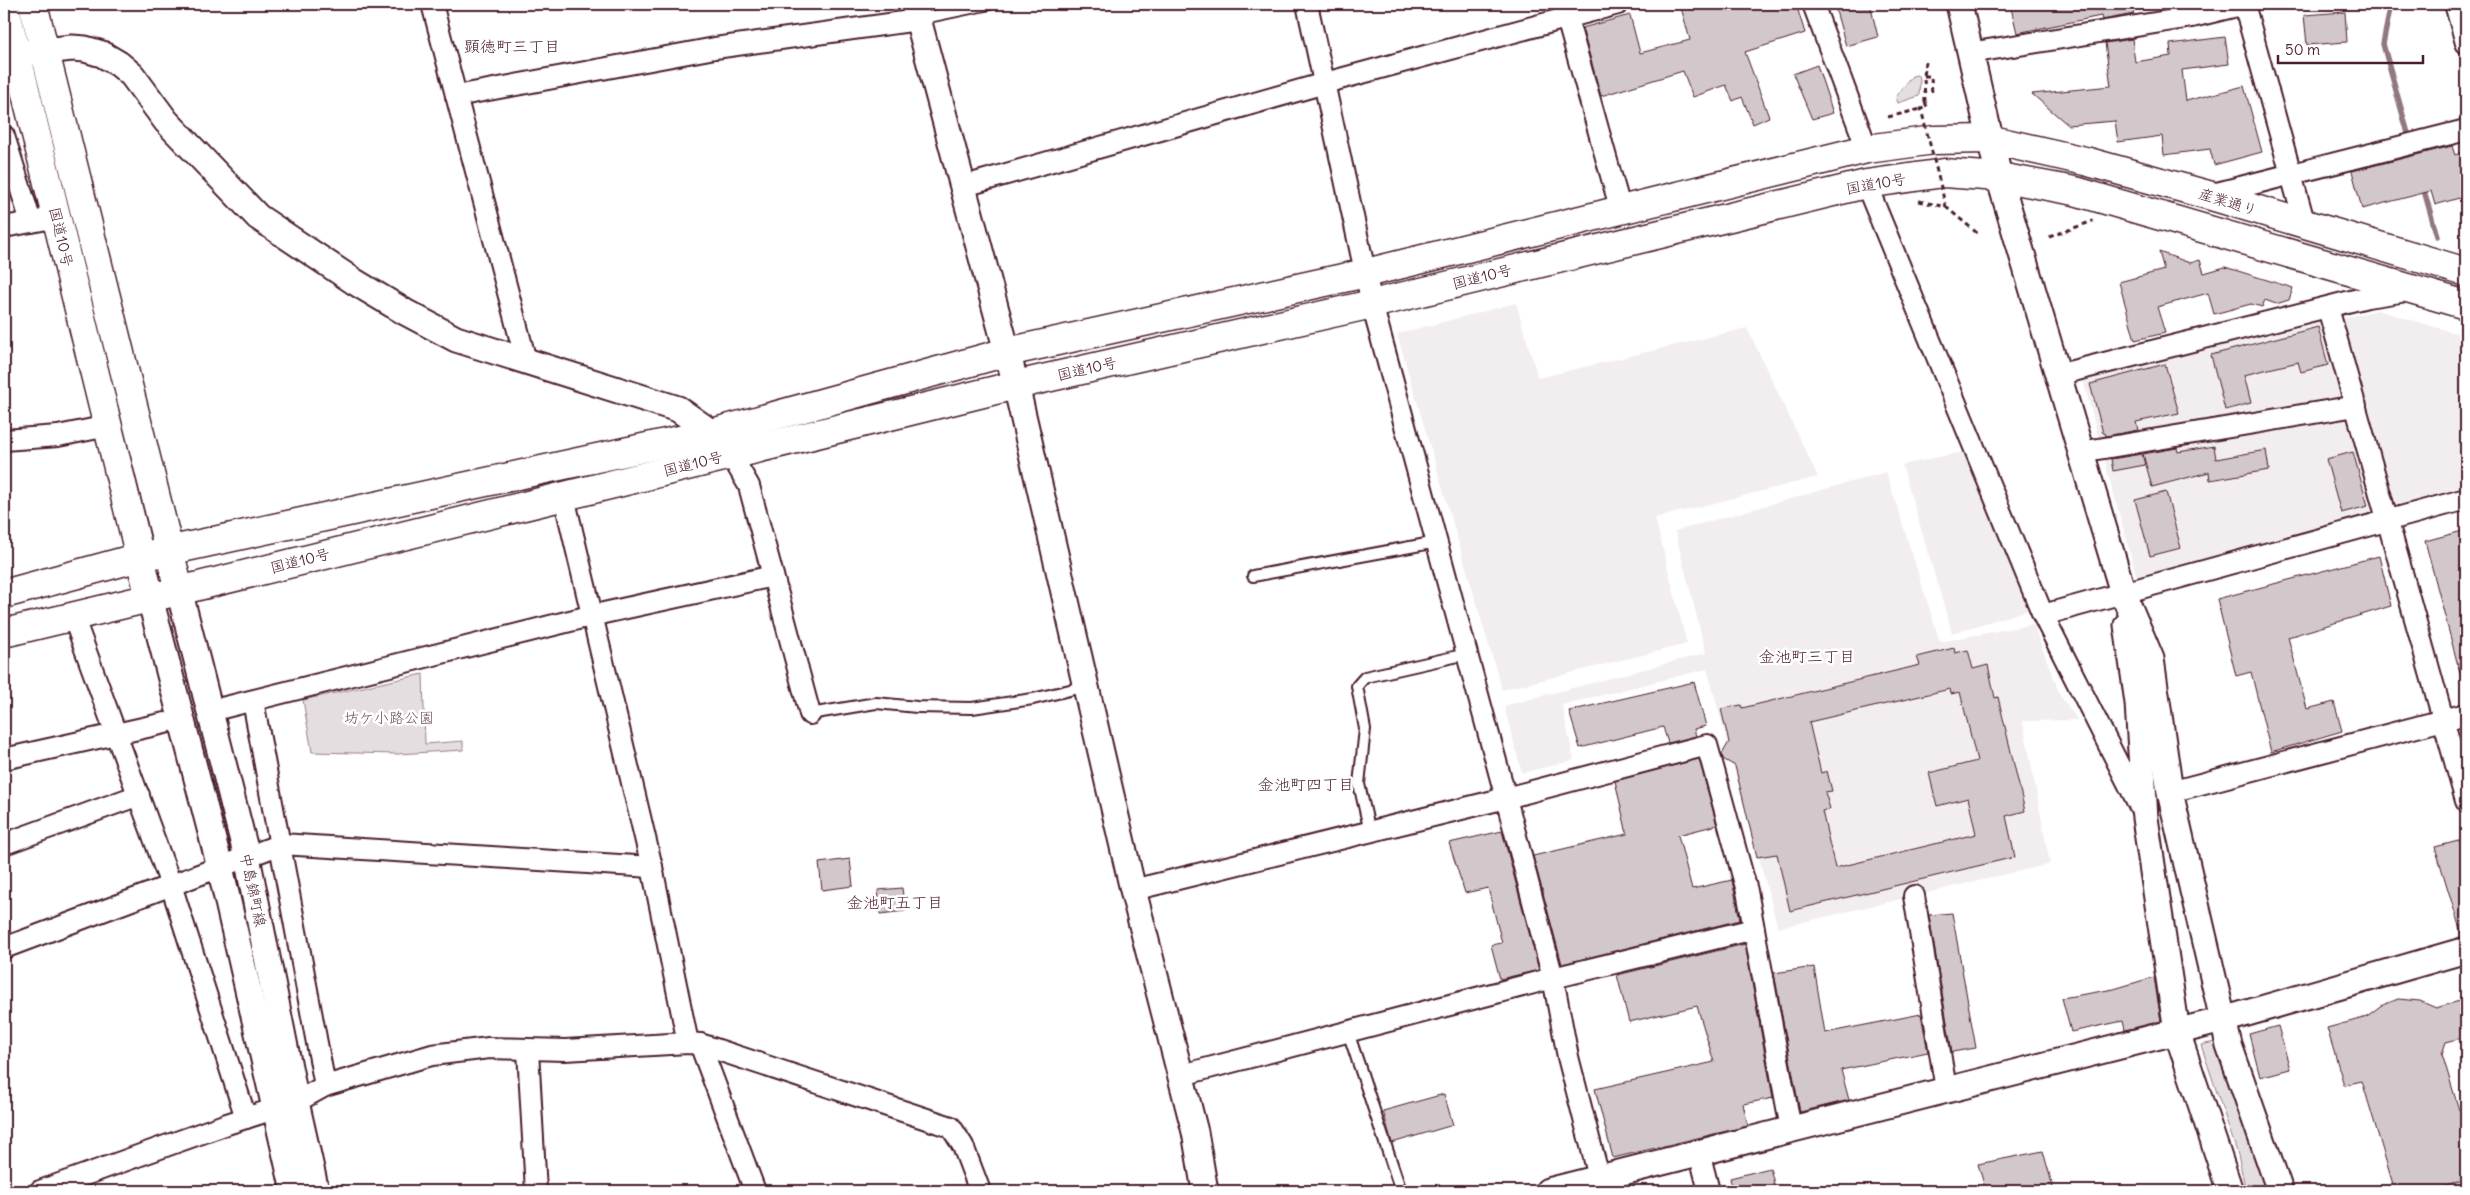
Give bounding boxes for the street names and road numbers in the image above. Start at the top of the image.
street label: 国道10号 [1844,169,1908,198]
street label: 産業通り [2197,184,2260,219]
street label: 国道10号 [45,205,78,269]
street label: 国道10号 [1450,260,1514,293]
street label: 国道10号 [1055,352,1119,385]
street label: 国道10号 [661,447,725,480]
street label: 国道10号 [268,544,332,577]
street label: 中島錦町線 [236,851,271,929]

